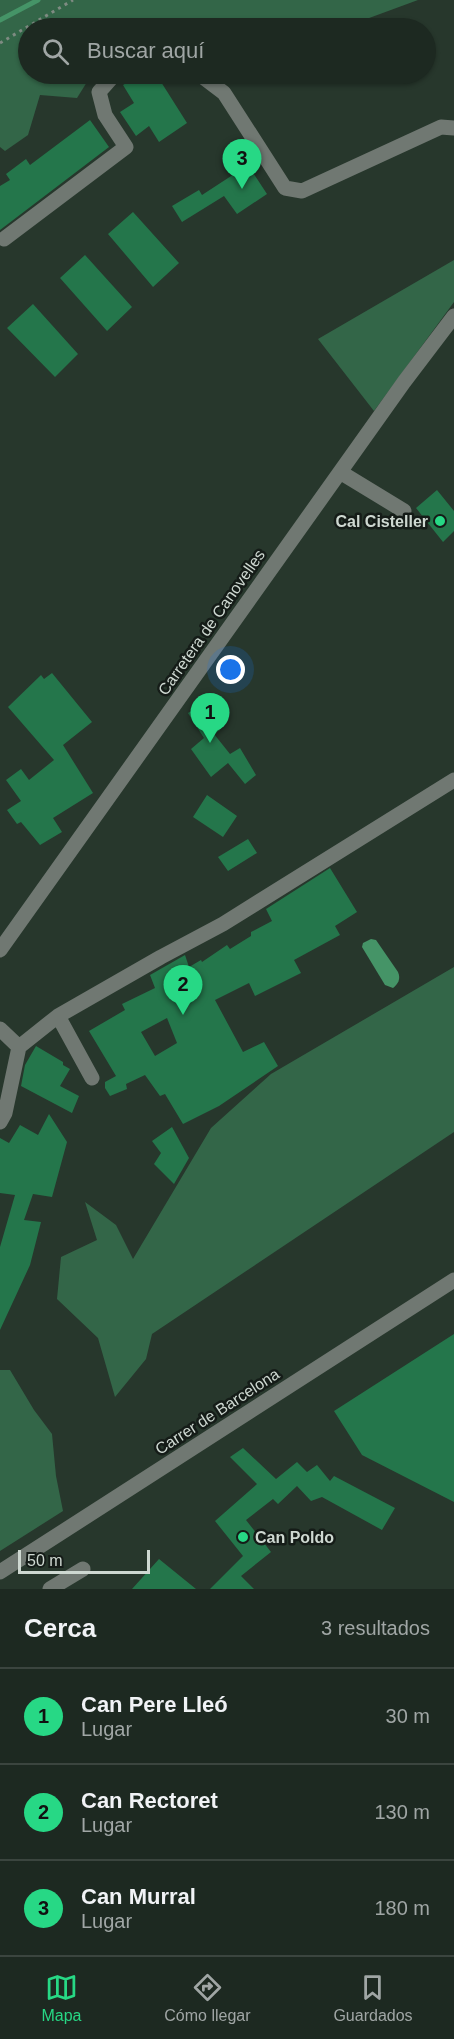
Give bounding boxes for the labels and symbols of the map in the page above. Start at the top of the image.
pin: 3 [222,140,262,189]
place label: Cal Cisteller [336,513,428,530]
marker: Cal Cisteller [433,514,447,528]
street label: Carretera de Canovelles [155,546,268,698]
your location [216,655,245,684]
pin: 1 [190,694,230,743]
pin: 2 [164,966,202,1015]
street label: Carrer de Barcelona [152,1365,282,1458]
place label: Can Poldo [255,1529,334,1546]
marker: Can Poldo [236,1530,250,1544]
scale bar [18,1547,150,1574]

